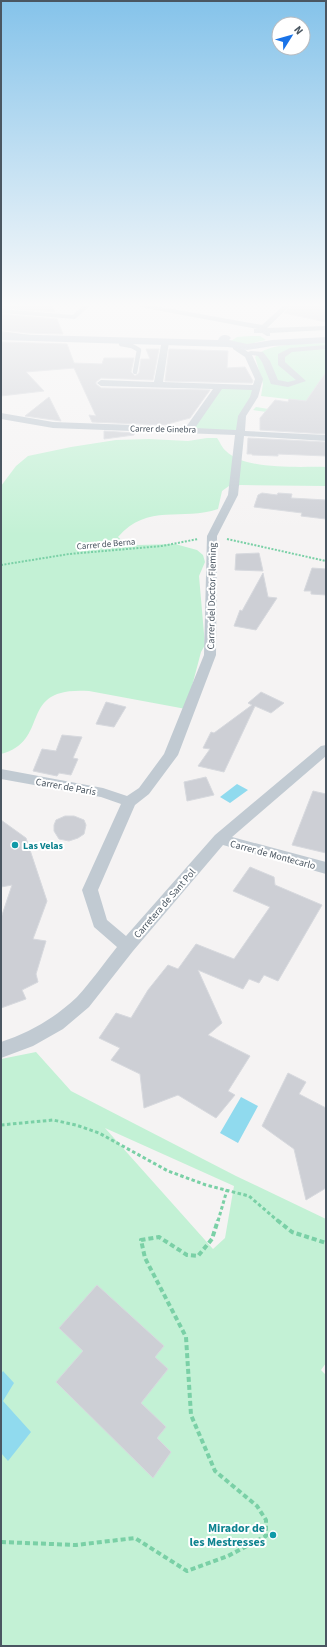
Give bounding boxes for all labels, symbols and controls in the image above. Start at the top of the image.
north arrow [271,16,311,56]
text: N [290,23,307,38]
street label: Carrer de Ginebra [130,422,196,437]
street label: Carrer de Berna [76,535,136,554]
street label: Carrer del Doctor Fleming [204,542,220,650]
street label: Carrer de París [35,775,97,799]
street label: Carrer de Montecarlo [229,837,317,873]
place label: Las Velas [23,839,64,853]
marker: Las Velas [10,840,20,850]
street label: Carretera de Sant Pol [131,865,199,941]
place label: Mirador de les Mestresses [190,1520,265,1551]
marker: Mirador de les Mestresses [268,1530,278,1540]

